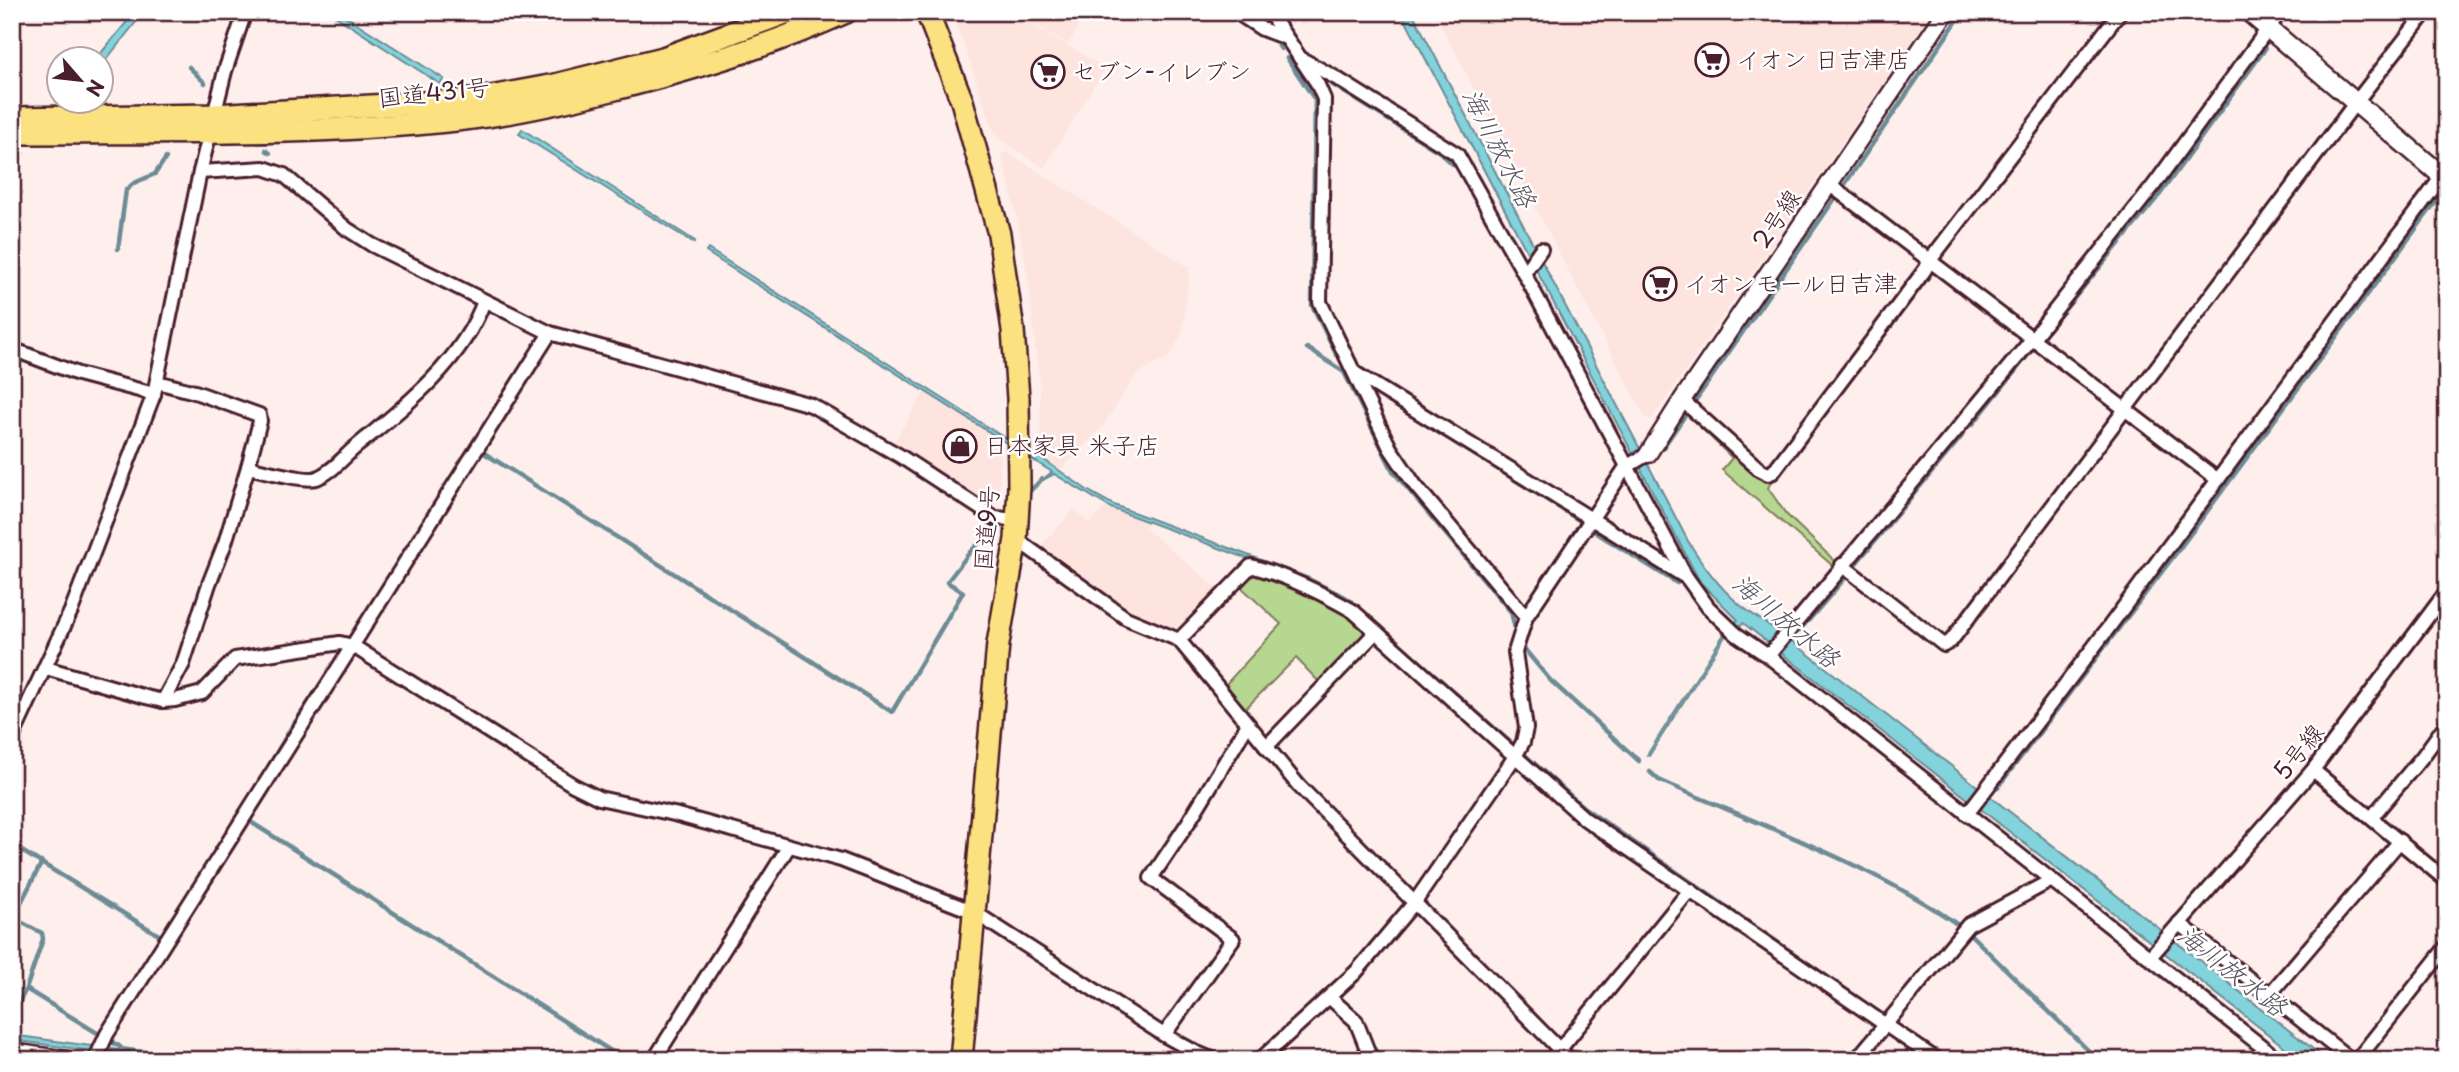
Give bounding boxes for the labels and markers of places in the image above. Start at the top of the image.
place label: イオン 日吉津店 [1736,40,1911,76]
supermarket icon: イオン 日吉津店 [1693,41,1731,79]
place label: セブン-イレブン [1072,52,1252,88]
supermarket icon: セブン-イレブン [1029,53,1067,91]
place label: イオンモール日吉津 [1684,264,1898,300]
supermarket icon: イオンモール日吉津 [1641,265,1679,303]
place label: 日本家具 米子店 [984,426,1160,462]
shop icon: 日本家具 米子店 [941,427,979,465]

